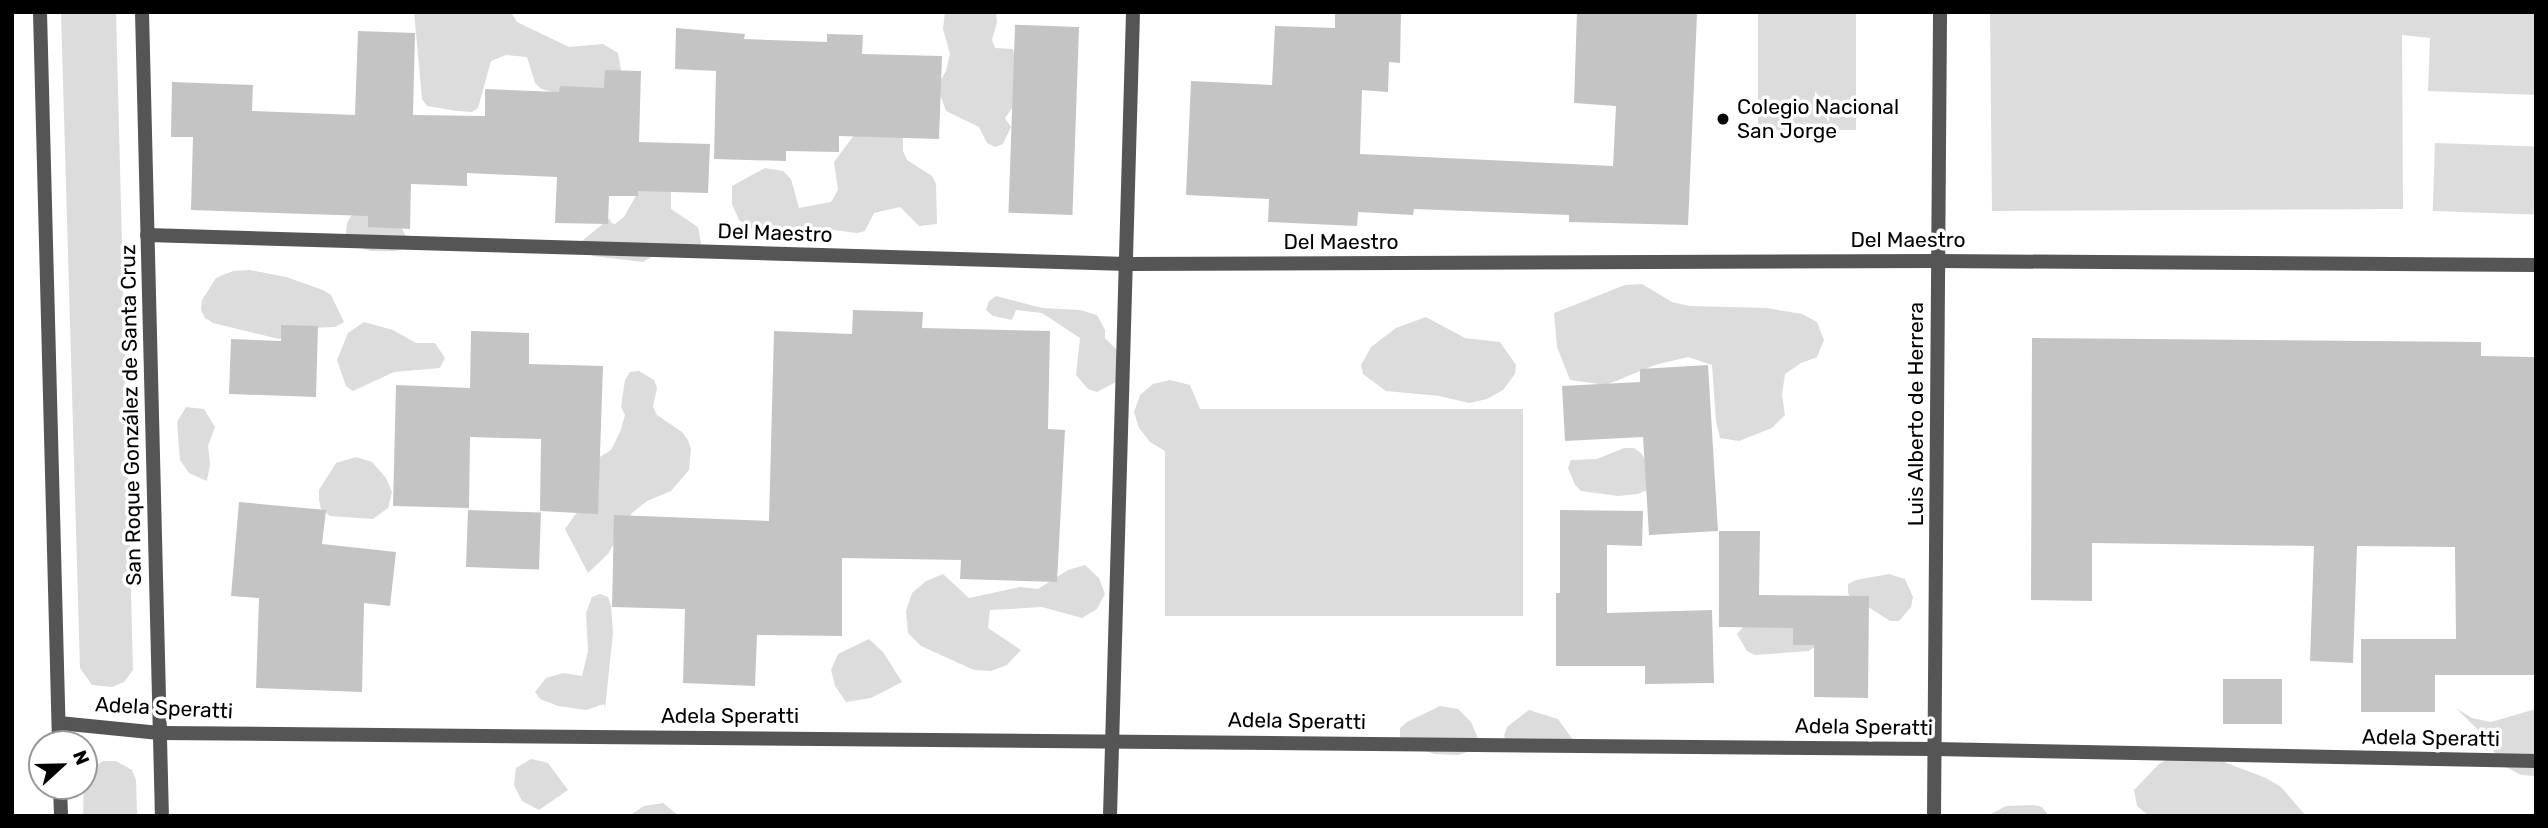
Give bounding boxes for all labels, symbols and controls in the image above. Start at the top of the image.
place label: Colegio Nacional San Jorge [1737,94,1899,144]
marker: Colegio Nacional San Jorge [1715,111,1731,127]
street label: Del Maestro [717,218,833,248]
street label: Del Maestro [1850,227,1966,253]
street label: Del Maestro [1283,229,1399,255]
street label: San Roque González de Santa Cruz [115,244,147,586]
street label: Luis Alberto de Herrera [1903,302,1929,526]
street label: Adela Speratti [94,692,234,724]
street label: Adela Speratti [661,703,799,729]
street label: Adela Speratti [1228,707,1366,735]
street label: Adela Speratti [1795,713,1933,741]
street label: Adela Speratti [2362,724,2500,752]
north arrow [28,730,98,800]
text: N [68,747,94,768]

